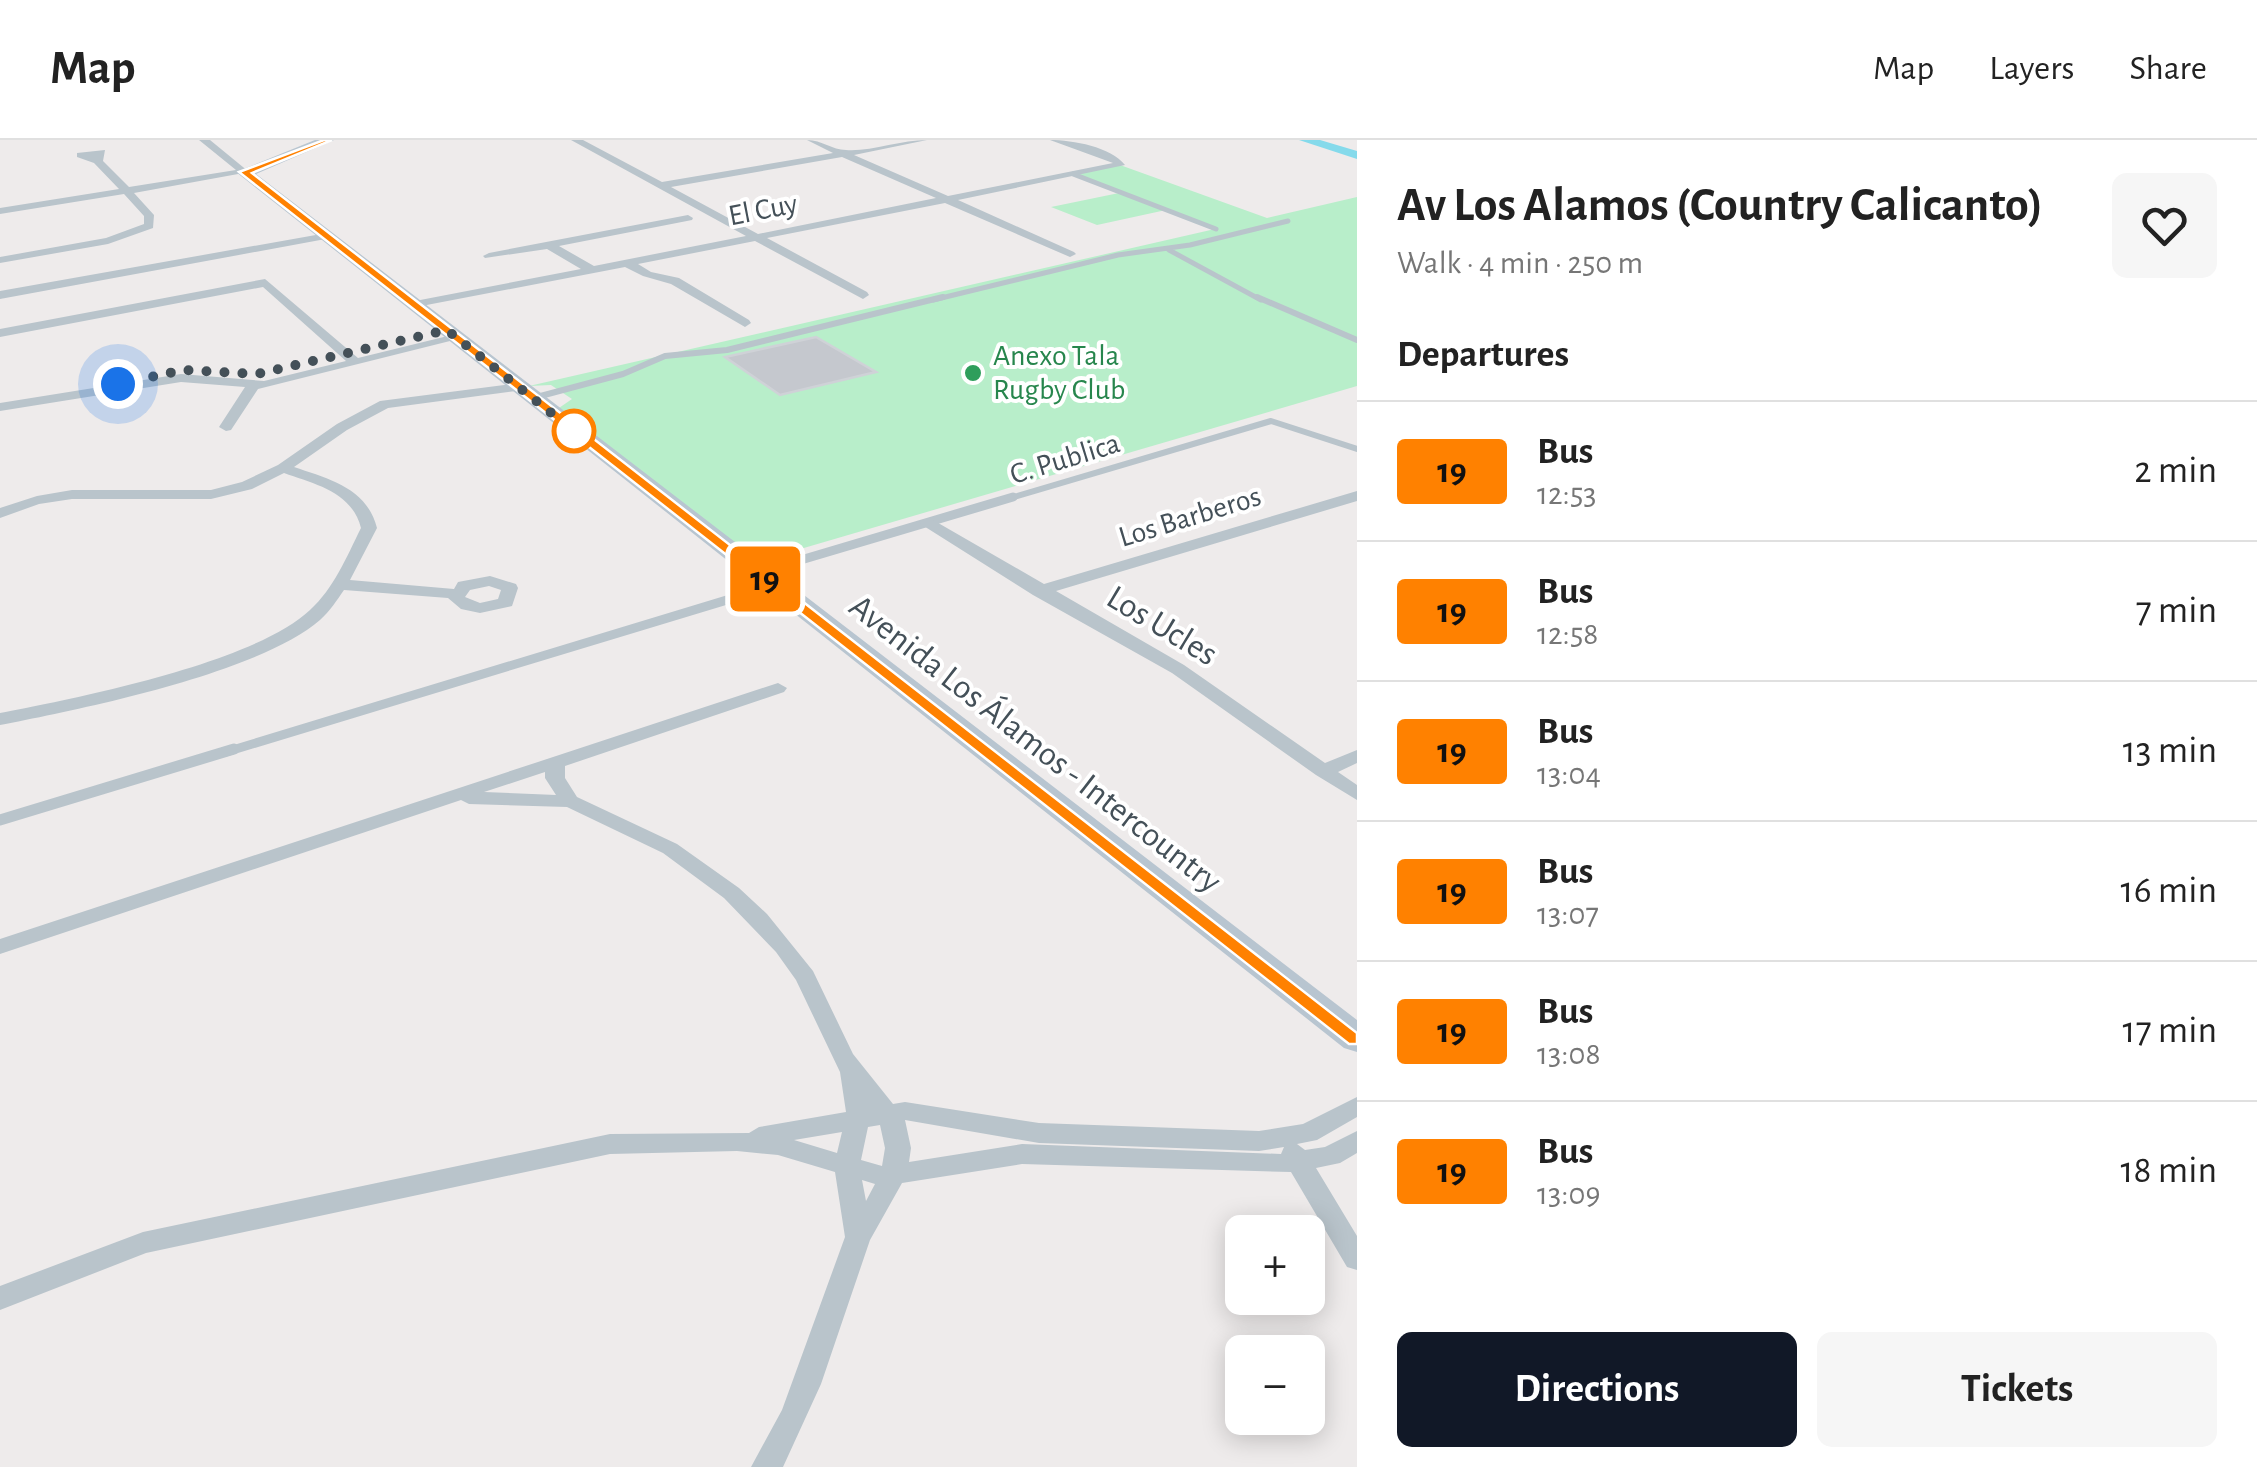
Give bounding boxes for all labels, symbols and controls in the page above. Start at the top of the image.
text: Map [50,45,136,93]
text: Map [1873,51,1934,86]
text: Layers [1989,51,2074,86]
text: Share [2129,51,2207,86]
button: heart [2112,173,2217,278]
text: Av Los Alamos (Country Calicanto) [1397,182,2043,230]
street label: El Cuy [726,189,800,231]
text: Walk · 4 min · 250 m [1397,247,1643,279]
text: Departures [1397,336,1569,374]
place label: Anexo Tala Rugby Club [993,341,1125,405]
your location [93,359,143,409]
marker: Anexo Tala Rugby Club [962,362,984,384]
unlabelled marker [553,410,595,452]
street label: C. Publica [1007,428,1123,490]
text: Bus [1537,433,1593,471]
text: 2 min [2134,452,2217,490]
text: 19 [1437,454,1467,489]
text: 12:53 [1537,478,1596,510]
street label: Los Barberos [1115,481,1265,553]
line badge: 19 [720,546,810,612]
text: 19 [750,562,780,597]
text: Bus [1537,573,1593,611]
street label: Los Ucles [1101,580,1223,672]
street label: Avenida Los Álamos - Intercountry [843,587,1229,900]
text: 7 min [2136,592,2217,630]
text: 19 [1437,594,1467,629]
text: 12:58 [1537,618,1598,650]
text: Bus [1537,713,1593,751]
text: 13 min [2123,732,2217,770]
text: 19 [1437,734,1467,769]
text: 13:04 [1537,758,1601,790]
text: Bus [1537,853,1593,891]
text: 16 min [2121,872,2217,910]
text: 19 [1437,874,1467,909]
text: 13:07 [1537,898,1599,930]
text: Bus [1537,993,1593,1031]
text: 17 min [2123,1012,2217,1050]
text: 19 [1437,1014,1467,1049]
text: 13:08 [1537,1038,1601,1070]
text: Bus [1537,1133,1593,1171]
text: 18 min [2120,1152,2217,1190]
text: 19 [1437,1154,1467,1189]
text: 13:09 [1537,1178,1600,1210]
map controls [1225,1215,1325,1435]
button: + [1225,1215,1325,1315]
button: Directions [1397,1332,1797,1447]
button: Tickets [1817,1332,2217,1447]
button: − [1225,1335,1325,1435]

